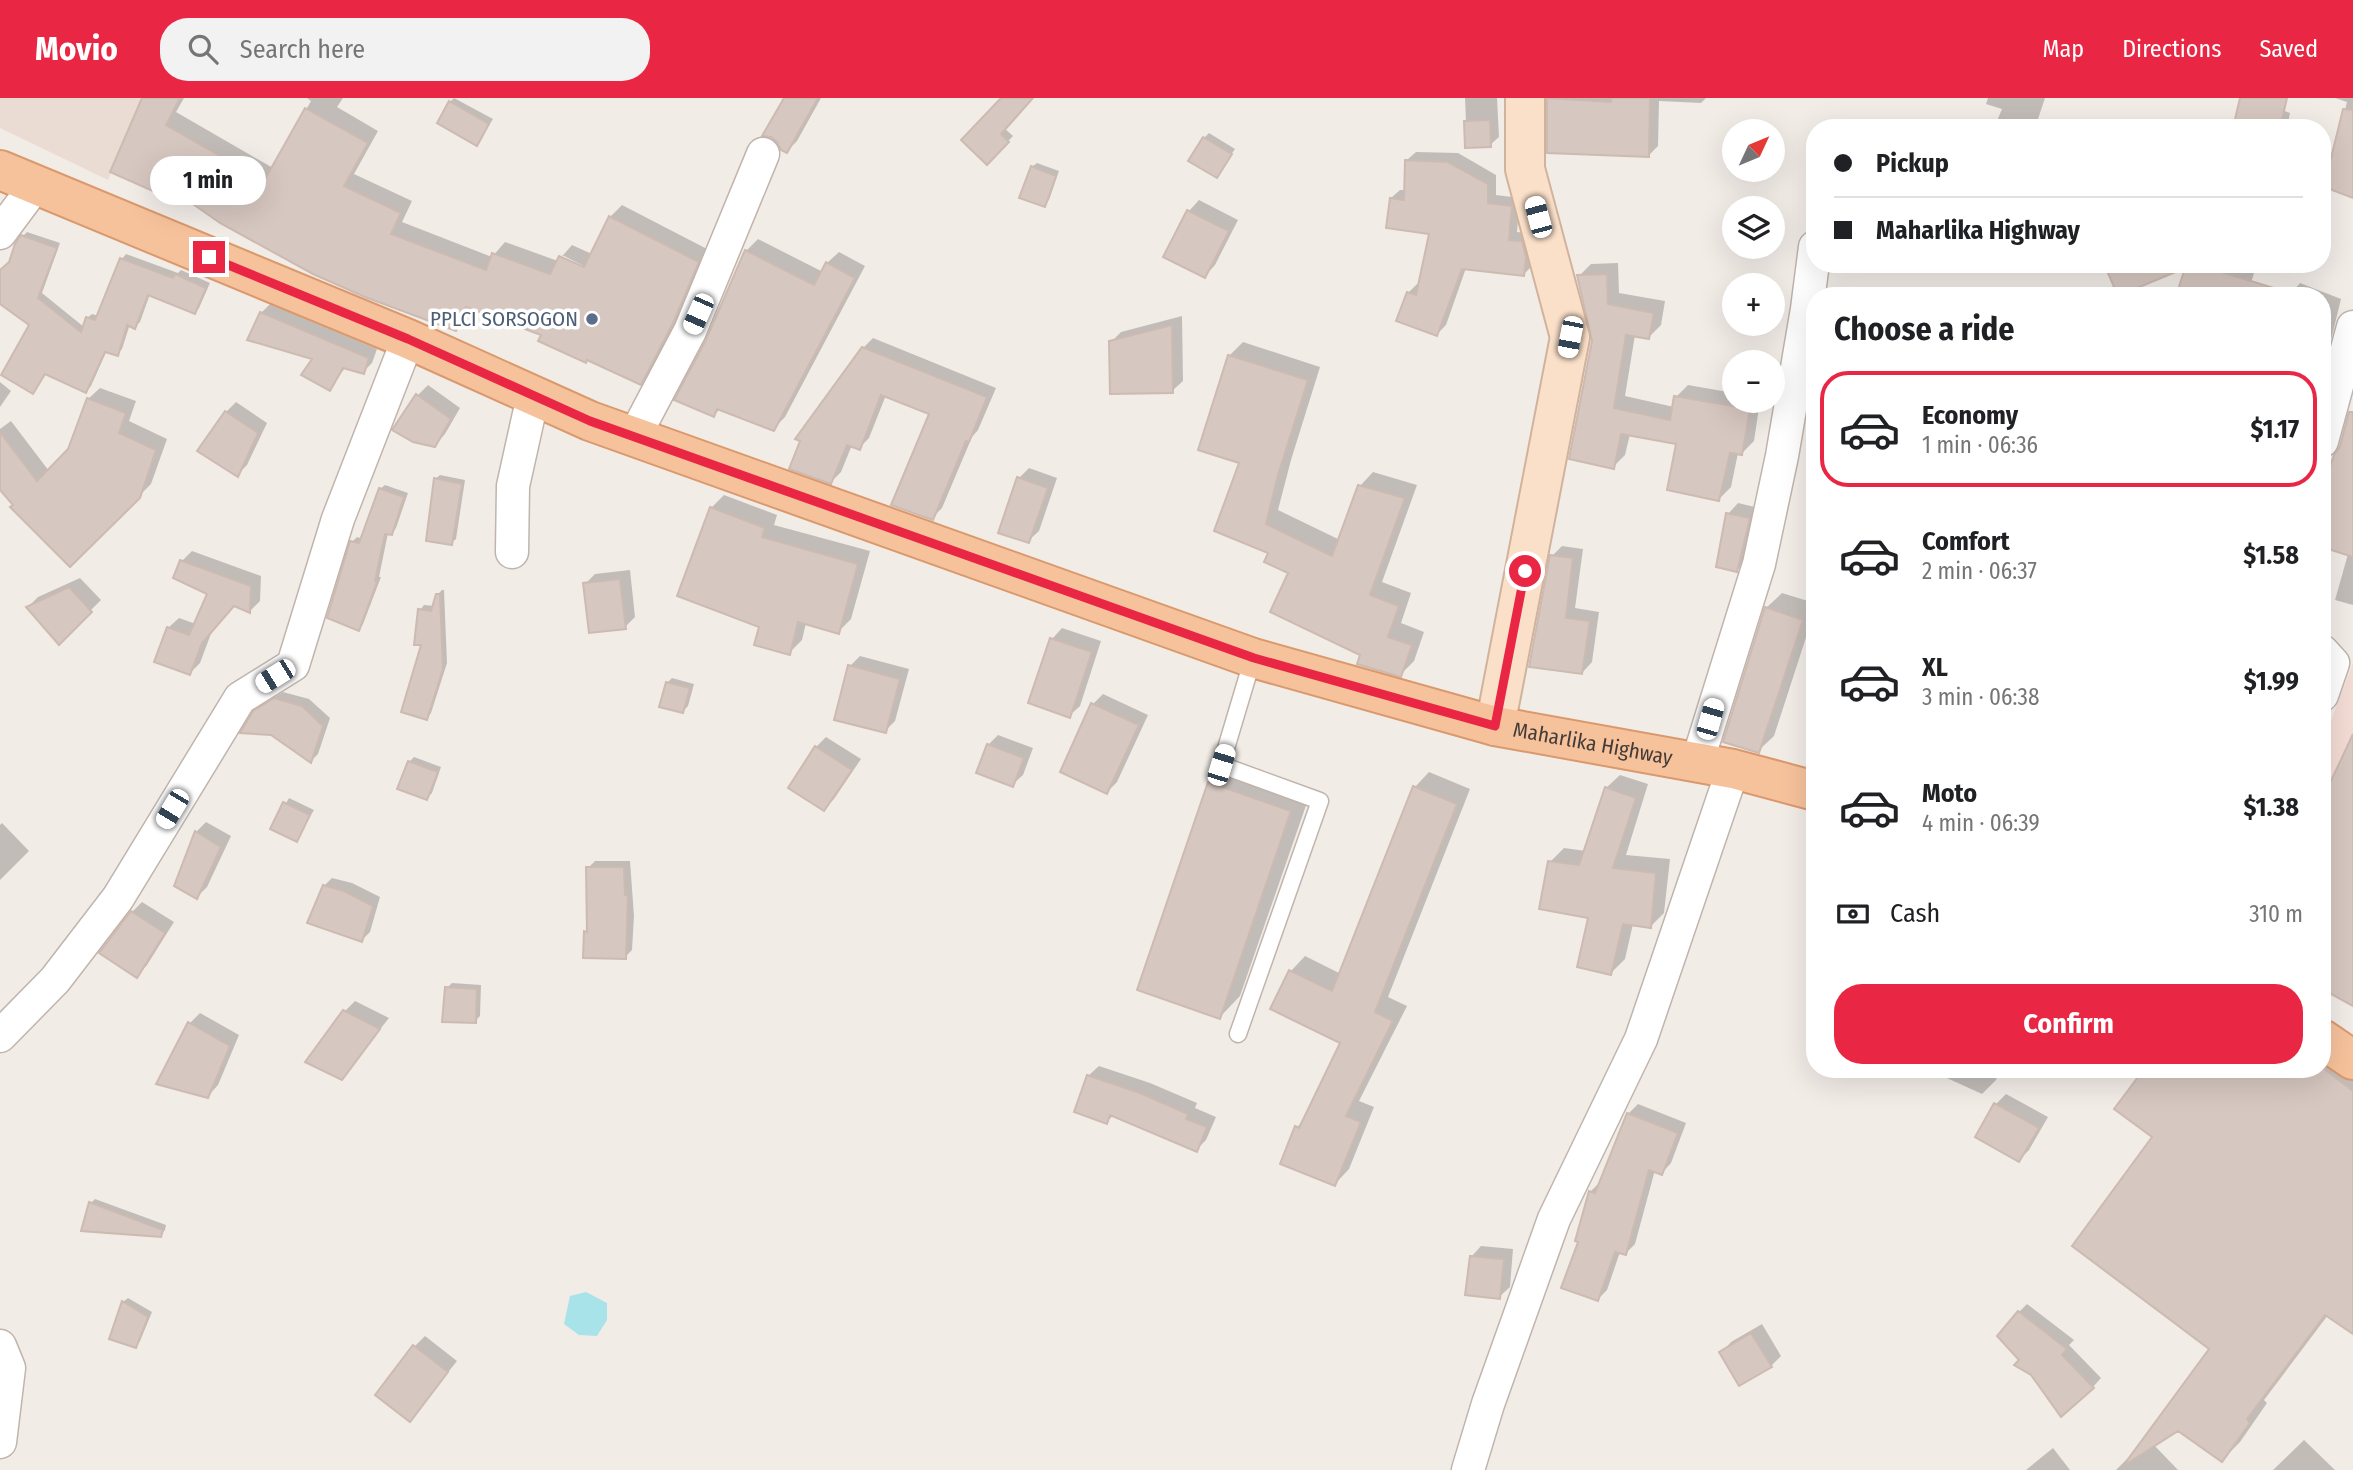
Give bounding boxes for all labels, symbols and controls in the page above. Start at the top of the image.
search box [160,18,650,81]
text: Movio [35,29,118,69]
icon: search [184,30,222,68]
text: Search here [240,34,365,65]
text: Map [2043,35,2084,63]
text: Directions [2122,35,2221,63]
text: Saved [2259,35,2318,63]
north arrow [1722,119,1785,182]
map controls [1722,119,1785,413]
text: Pickup [1876,148,1949,179]
callout: 1 min [151,156,267,204]
text: 1 min [183,166,233,194]
car [1523,194,1554,240]
button: layers [1722,196,1785,259]
text: Maharlika Highway [1876,215,2080,246]
route end [193,241,225,273]
button: + [1722,273,1785,336]
car [680,291,717,337]
place label: PPLCI SORSOGON [430,306,578,332]
text: Choose a ride [1834,310,2015,348]
marker: PPLCI SORSOGON [584,311,600,327]
car [1556,314,1585,360]
button: − [1722,350,1785,413]
icon: car [1838,398,1901,461]
text: Economy [1922,400,2018,431]
text: $1.17 [2251,414,2299,445]
text: 1 min · 06:36 [1922,431,2038,459]
icon: car [1838,524,1901,587]
text: Comfort [1922,526,2010,557]
text: $1.58 [2243,540,2299,571]
route start [1509,555,1541,587]
text: 2 min · 06:37 [1922,557,2037,585]
icon: car [1838,650,1901,713]
text: XL [1922,652,1948,683]
car [252,656,299,696]
text: $1.99 [2244,666,2299,697]
text: 3 min · 06:38 [1922,683,2039,711]
car [1695,696,1726,742]
street label: Maharlika Highway [1511,717,1675,771]
car [1205,742,1238,788]
icon: car [1838,776,1901,839]
text: Moto [1922,778,1977,809]
car [153,786,192,832]
text: $1.38 [2244,792,2299,823]
text: 4 min · 06:39 [1922,809,2040,837]
icon: cash [1834,895,1872,933]
text: Cash [1890,898,1940,929]
text: 310 m [2249,900,2303,928]
button: Confirm [1834,984,2303,1064]

